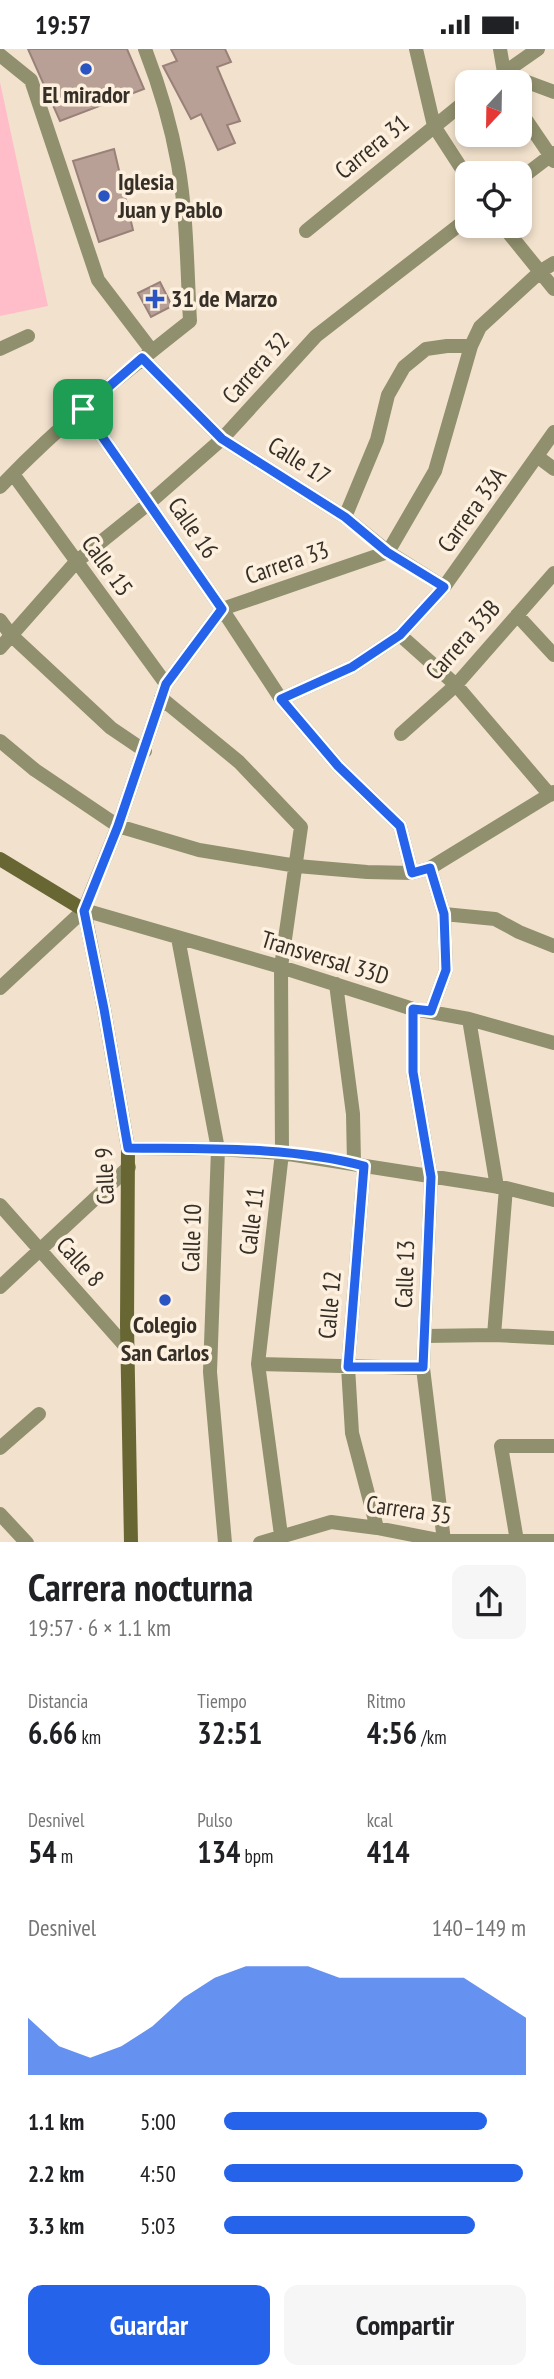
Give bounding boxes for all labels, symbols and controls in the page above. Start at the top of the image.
text: 19:57 [35,8,91,41]
marker: El mirador [78,61,94,77]
north arrow [455,70,532,147]
map controls [455,70,532,238]
place label: El mirador [42,79,131,110]
street label: Carrera 31 [328,107,415,186]
button: locate [455,161,532,238]
place label: Iglesia Juan y Pablo [117,166,223,225]
marker: Iglesia Juan y Pablo [96,188,112,204]
place label: 31 de Marzo [171,283,278,314]
marker: 31 de Marzo [145,289,165,309]
street label: Carrera 32 [215,325,296,410]
pin [53,379,113,439]
icon: arrive [64,390,102,428]
street label: Calle 17 [262,429,336,492]
street label: Carrera 33A [430,461,513,558]
street label: Calle 16 [161,491,226,564]
street label: Calle 15 [75,529,140,602]
street label: Carrera 33 [241,534,333,591]
street label: Carrera 33B [418,593,507,686]
street label: Transversal 33D [258,923,393,992]
street label: Calle 9 [88,1147,121,1205]
street label: Calle 11 [232,1185,271,1257]
street label: Calle 10 [175,1203,208,1273]
street label: Calle 8 [50,1230,111,1293]
street label: Calle 13 [388,1239,421,1309]
street label: Calle 12 [311,1270,348,1340]
marker: Colegio San Carlos [157,1292,173,1308]
place label: Colegio San Carlos [121,1309,209,1368]
street label: Carrera 35 [364,1488,454,1531]
text: Carrera nocturna [28,1562,253,1611]
button: share [452,1565,526,1639]
text: 19:57 · 6 × 1.1 km [28,1613,171,1642]
text: Distancia [28,1689,88,1713]
text: Tiempo [197,1689,247,1713]
text: Ritmo [367,1689,406,1713]
text: 6.66 [28,1713,77,1752]
text: 32:51 [197,1713,262,1752]
text: 4:56 [367,1713,417,1752]
text: km [77,1725,101,1749]
text: /km [417,1725,447,1749]
text: Desnivel [28,1808,84,1832]
text: Pulso [197,1808,233,1832]
text: kcal [367,1808,393,1832]
text: 54 [28,1832,57,1871]
text: 134 [197,1832,240,1871]
text: 414 [367,1832,410,1871]
text: m [57,1844,73,1868]
text: bpm [240,1844,273,1868]
text: Desnivel [28,1913,96,1942]
text: 140–149 m [432,1913,526,1942]
text: 1.1 km [28,2107,84,2136]
text: 5:00 [140,2107,176,2136]
text: 2.2 km [28,2159,84,2188]
text: 4:50 [140,2159,176,2188]
text: 3.3 km [28,2211,84,2240]
text: 5:03 [140,2211,176,2240]
button: Guardar [28,2285,270,2365]
button: Compartir [284,2285,526,2365]

